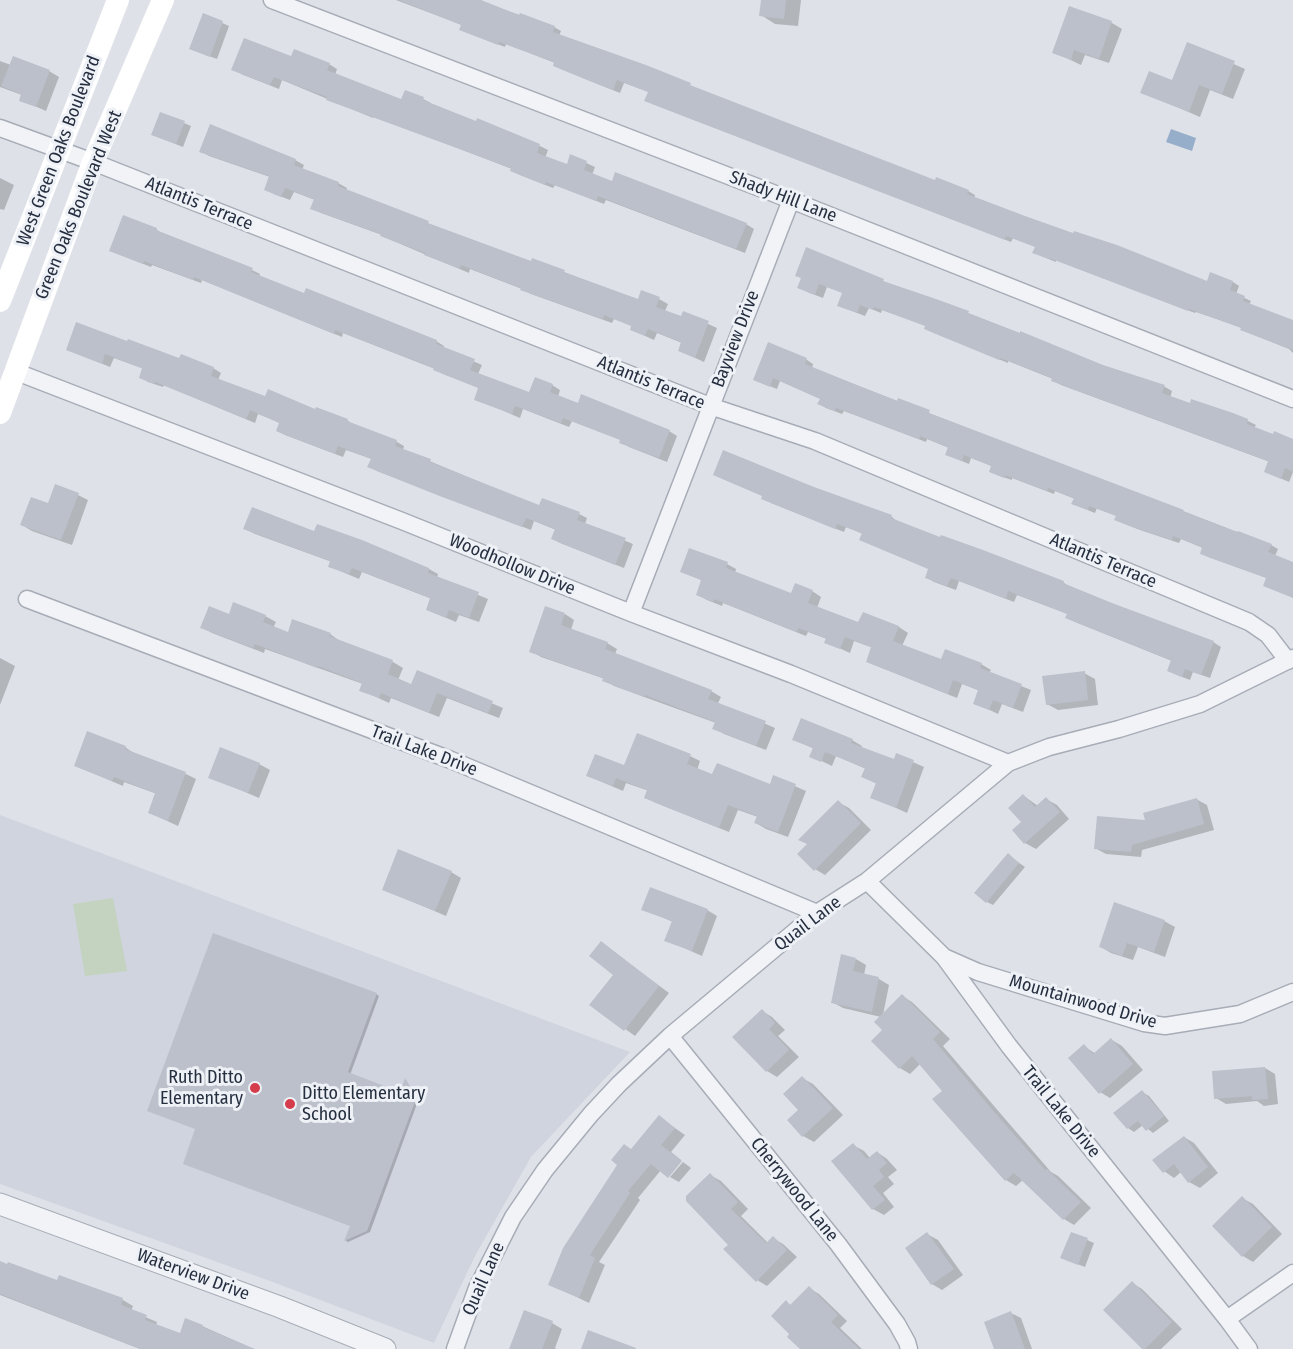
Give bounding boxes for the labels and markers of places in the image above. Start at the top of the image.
place label: Ruth Ditto Elementary [160,1067,243,1110]
marker: Ruth Ditto Elementary [248,1081,262,1095]
place label: Ditto Elementary School [302,1083,425,1126]
marker: Ditto Elementary School [283,1097,297,1111]

